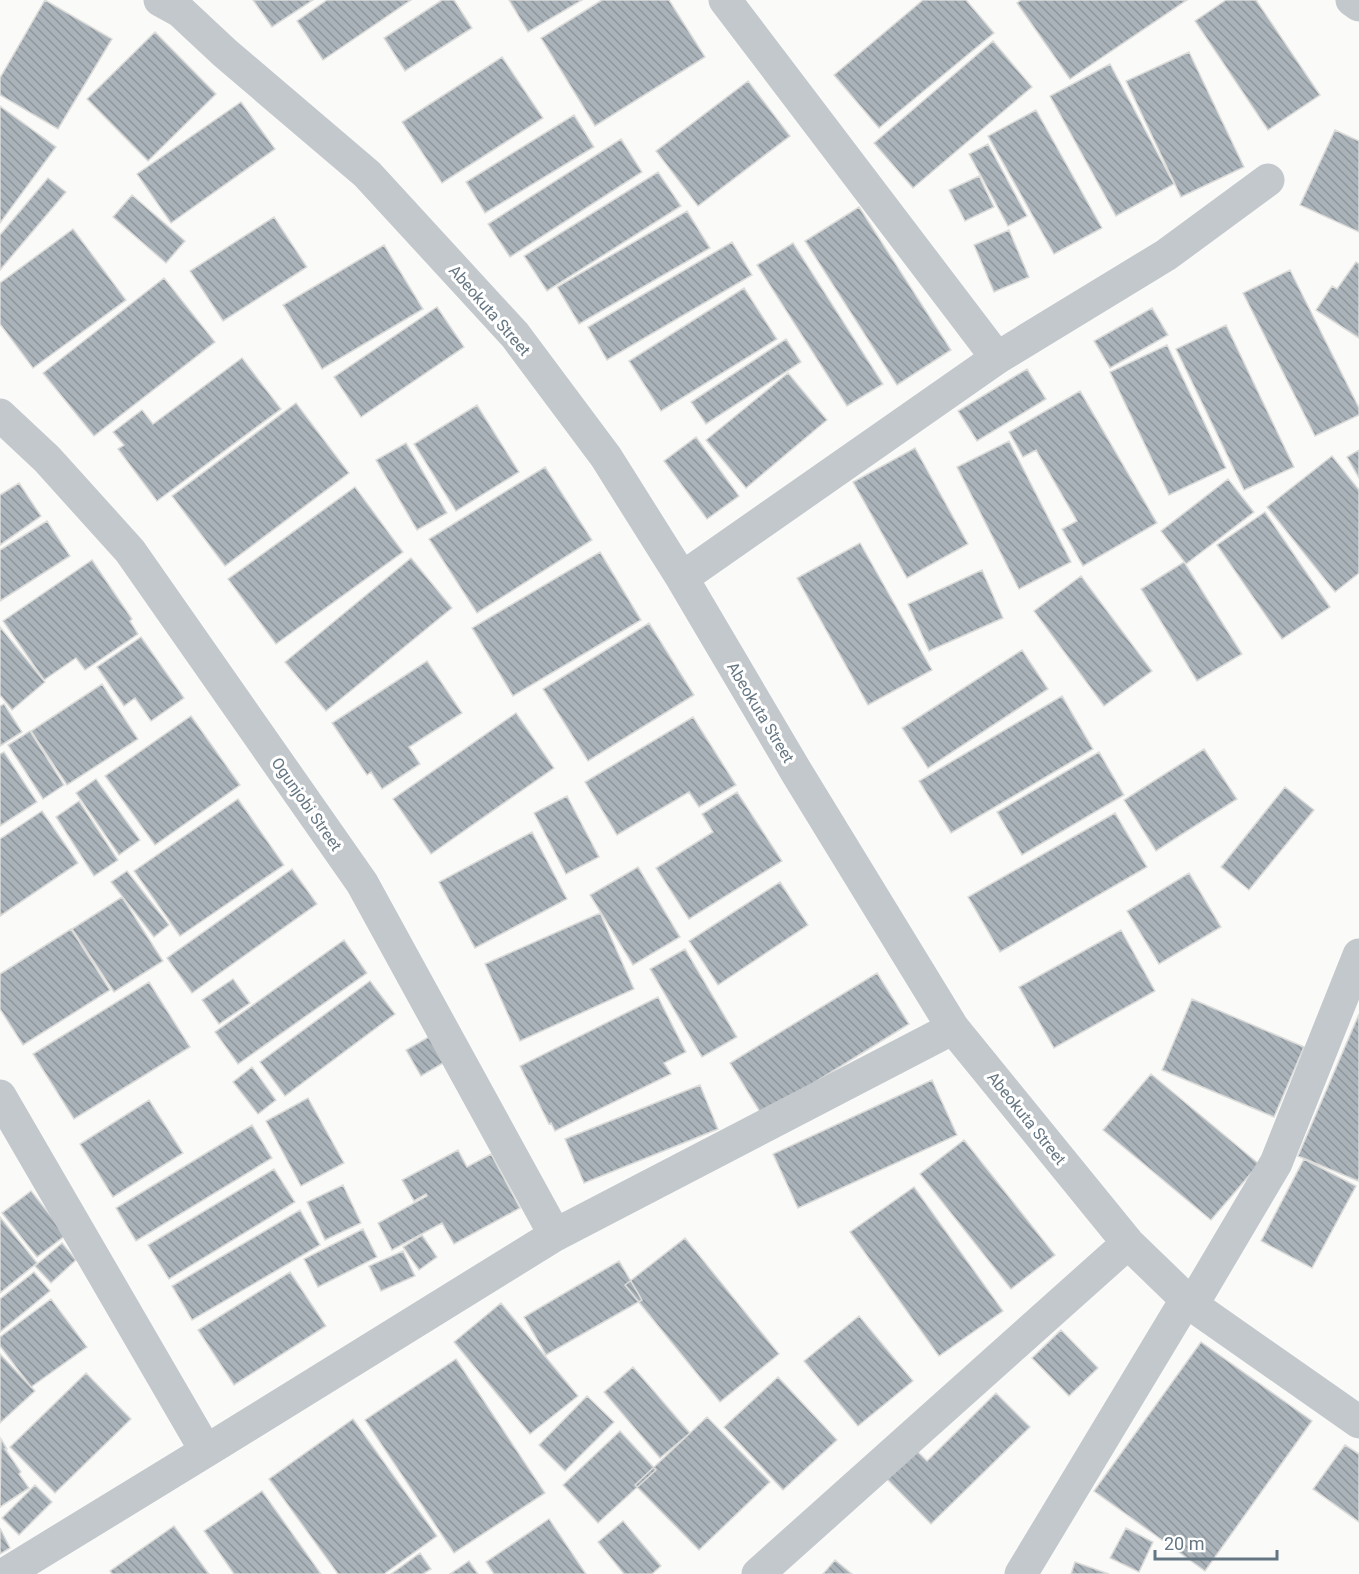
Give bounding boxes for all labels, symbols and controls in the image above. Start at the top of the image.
street label: Abeokuta Street [445,261,534,360]
street label: Abeokuta Street [723,658,798,766]
street label: Ogunjobi Street [267,754,346,855]
street label: Abeokuta Street [983,1068,1070,1169]
scale bar [1155,1523,1276,1561]
text: 20 m [1164,1533,1204,1554]

